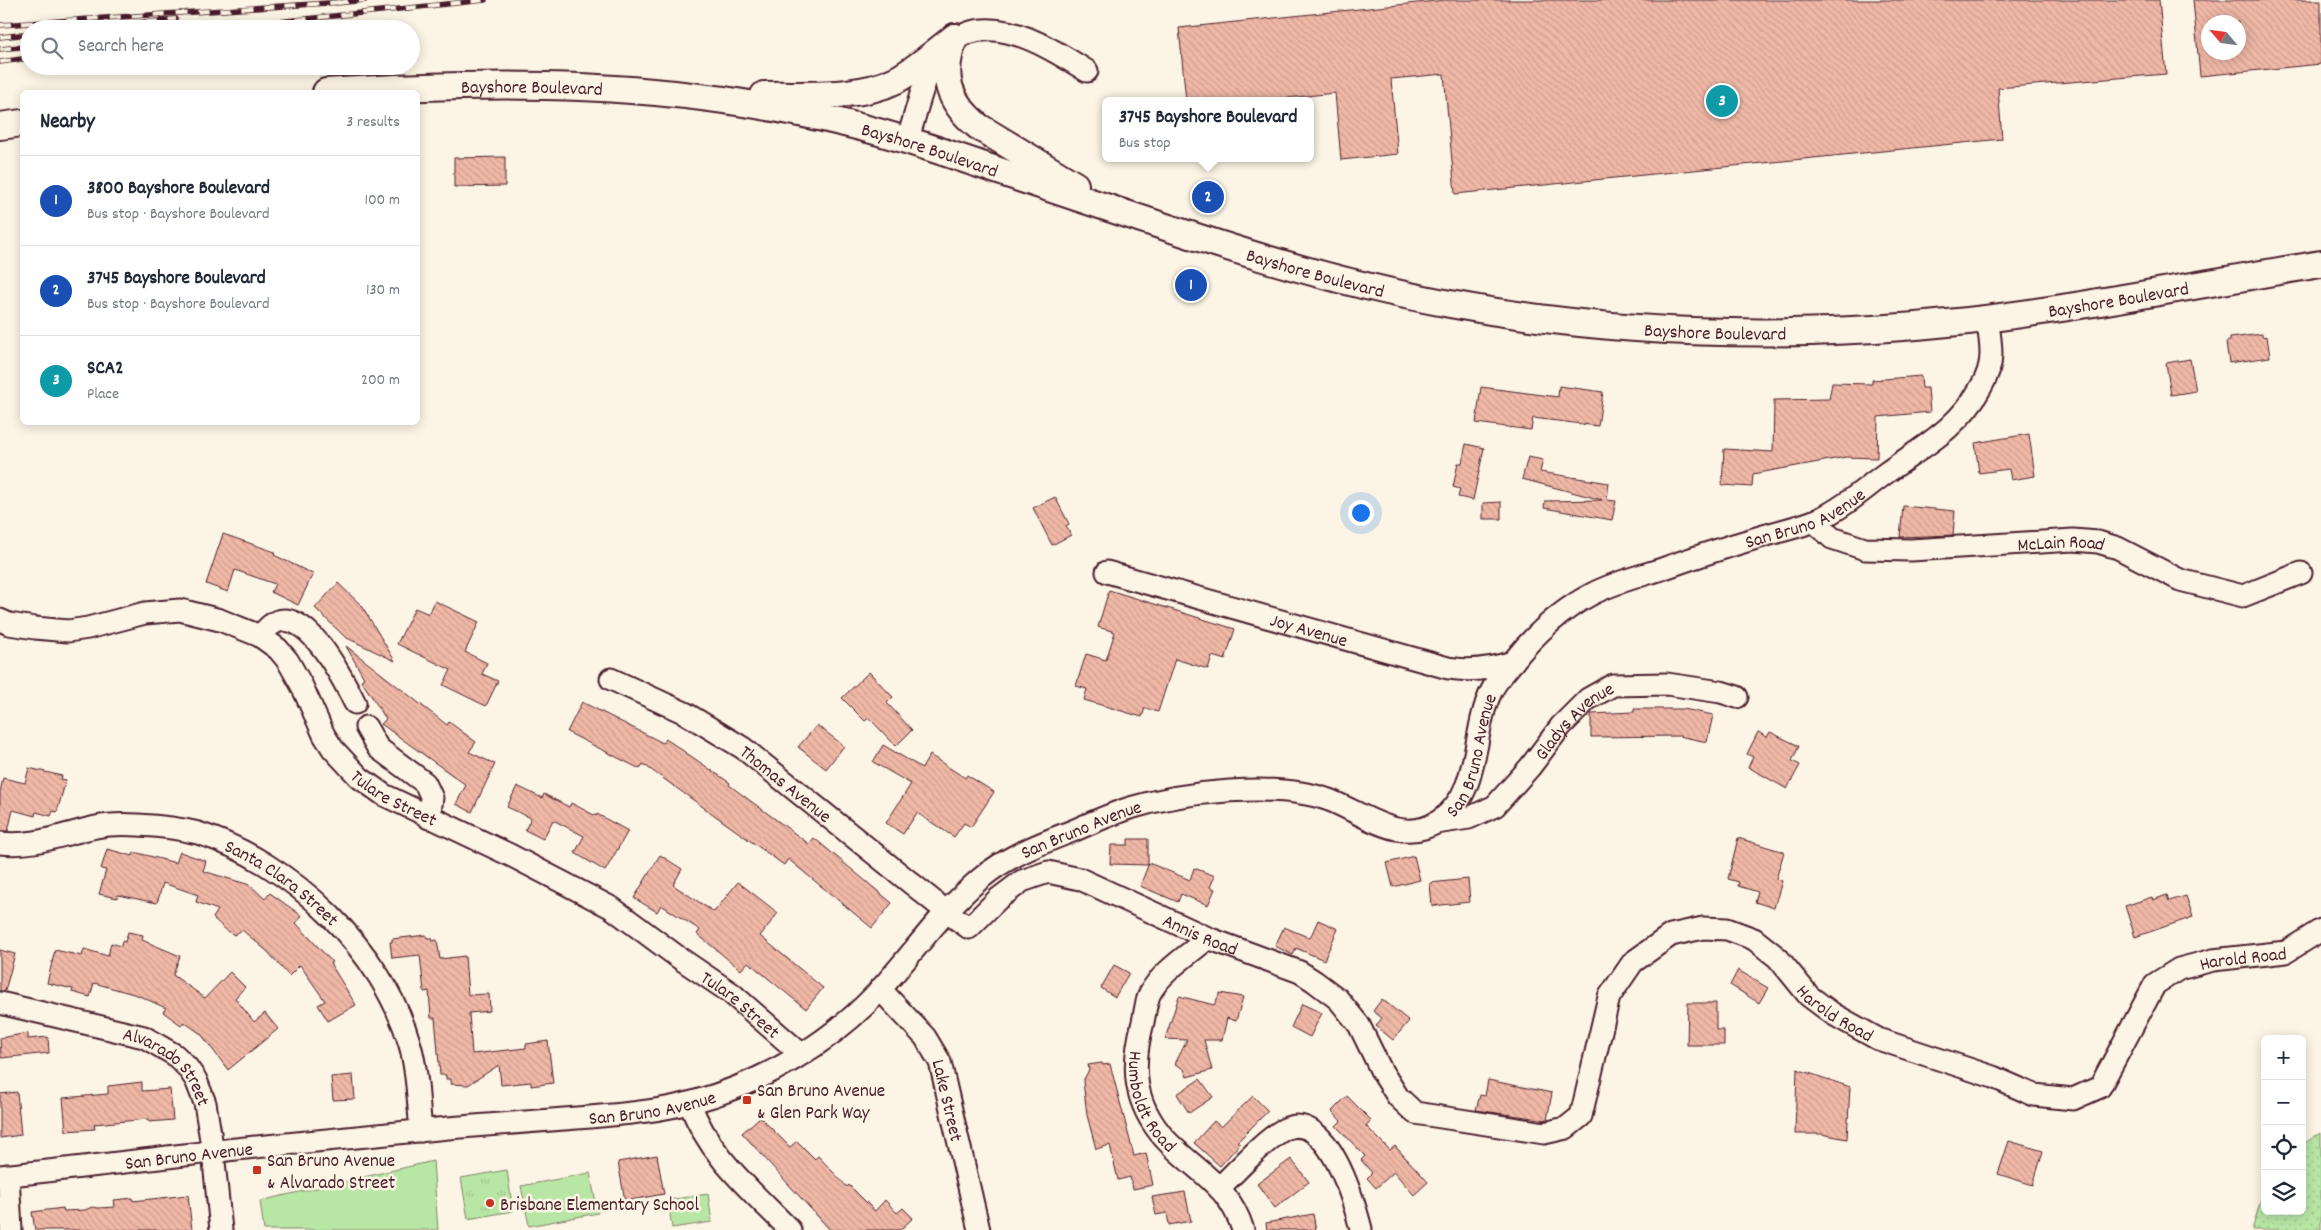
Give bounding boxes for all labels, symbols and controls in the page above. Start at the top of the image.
north arrow [2201,15,2246,60]
search box [20,20,420,75]
icon: search [38,34,66,62]
text: Search here [78,34,164,61]
street label: Bayshore Boulevard [461,75,603,105]
pin: 3 [1706,82,1738,120]
popup [1102,97,1314,162]
text: 3745 Bayshore Boulevard [1119,105,1297,132]
text: Nearby [40,108,95,138]
text: 3 results [346,111,400,134]
street label: Bayshore Boulevard [858,118,1001,187]
text: Bus stop [1119,132,1171,155]
text: 3800 Bayshore Boulevard [87,176,270,203]
pin: 2 [1192,178,1224,216]
text: 1 [54,189,58,212]
text: 100 m [364,189,400,212]
text: Bus stop · Bayshore Boulevard [87,203,269,226]
street label: Bayshore Boulevard [1242,244,1387,307]
text: 3745 Bayshore Boulevard [87,266,266,293]
pin: 1 [1175,266,1207,304]
street label: Bayshore Boulevard [2047,277,2191,327]
text: 2 [53,279,60,302]
text: 130 m [366,279,400,302]
text: Bus stop · Bayshore Boulevard [87,293,269,316]
street label: Bayshore Boulevard [1643,319,1786,349]
text: SCA2 [87,356,123,383]
text: 3 [52,369,60,392]
text: 200 m [361,369,400,392]
text: Place [87,383,119,406]
street label: San Bruno Avenue [1742,483,1872,558]
your location [1348,500,1374,526]
street label: McLain Road [2017,530,2107,560]
street label: Joy Avenue [1266,609,1350,656]
street label: Gladys Avenue [1530,677,1620,767]
street label: San Bruno Avenue [1441,690,1506,825]
street label: Thomas Avenue [733,740,836,831]
street label: Tulare Street [342,765,441,835]
street label: San Bruno Avenue [1017,795,1145,868]
street label: Santa Clara Street [219,835,344,934]
street label: Annis Road [1157,909,1241,965]
street label: Harold Road [2197,942,2288,980]
street label: Tulare Street [694,966,784,1047]
street label: Harold Road [1788,980,1877,1051]
street label: Alvarado Street [120,1022,215,1111]
map controls [2261,1035,2306,1215]
button: + [2261,1035,2306,1080]
street label: Humboldt Road [1119,1050,1181,1160]
street label: Lake Street [923,1057,968,1145]
place label: San Bruno Avenue & Glen Park Way [757,1079,885,1128]
button: − [2261,1080,2306,1125]
street label: San Bruno Avenue [588,1086,720,1134]
marker: San Bruno Avenue & Glen Park Way [741,1094,753,1106]
button: locate [2261,1125,2306,1170]
street label: San Bruno Avenue [124,1137,254,1179]
place label: San Bruno Avenue & Alvarado Street [267,1149,395,1198]
marker: San Bruno Avenue & Alvarado Street [251,1164,263,1176]
button: layers [2261,1170,2306,1215]
place label: Brisbane Elementary School [500,1193,700,1220]
marker: Brisbane Elementary School [484,1197,496,1209]

